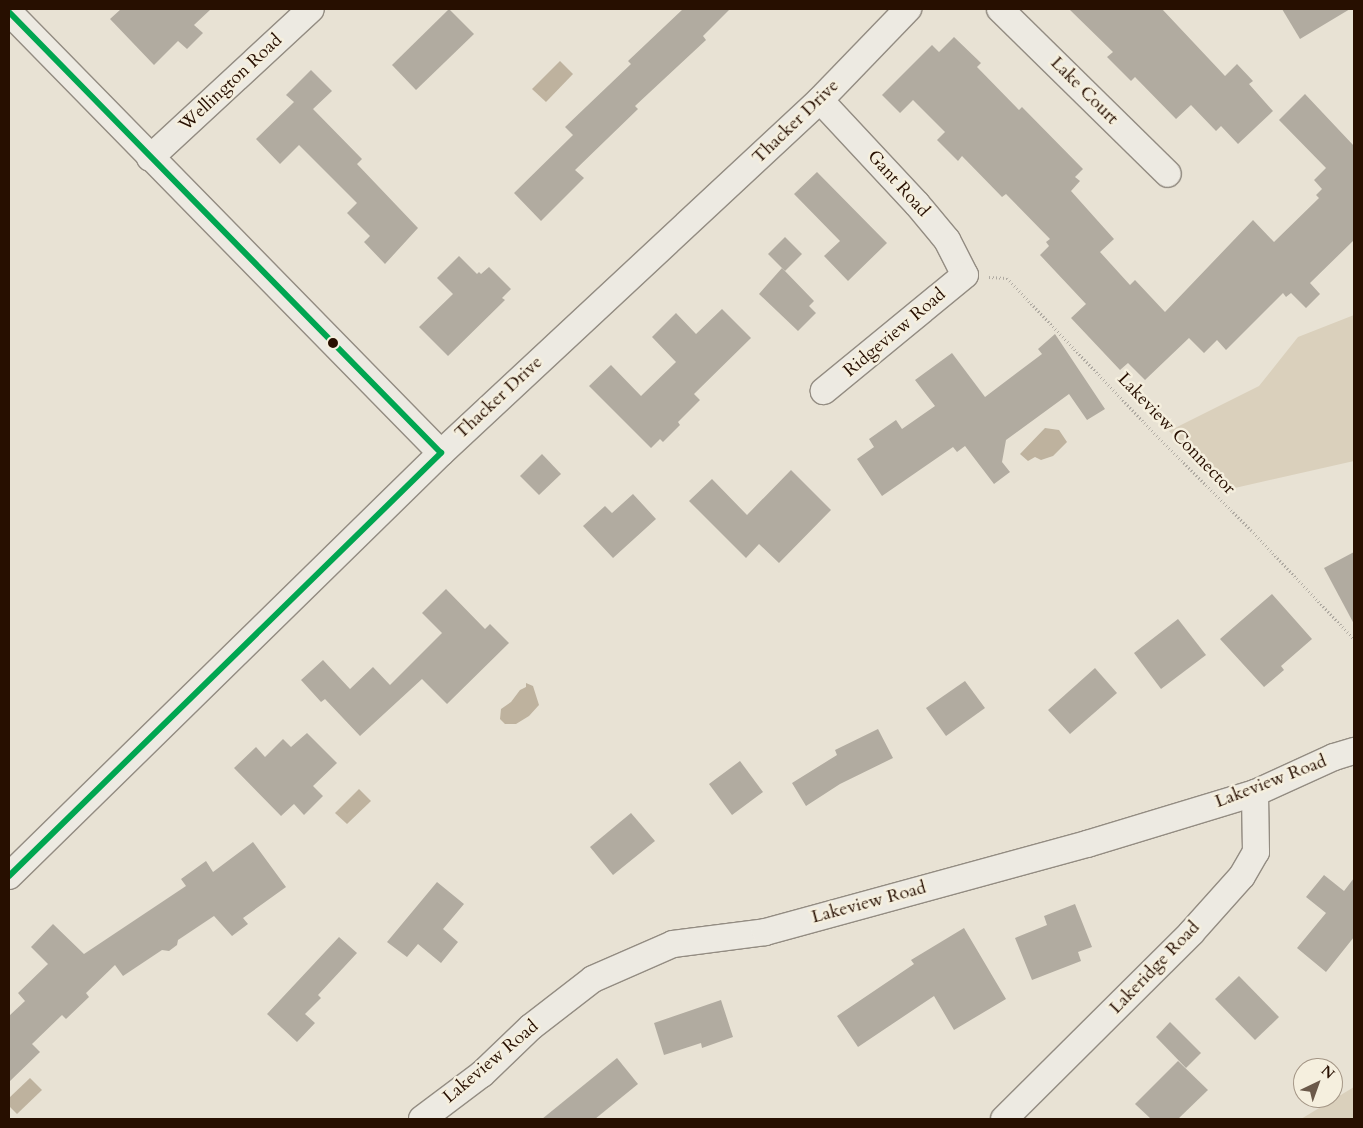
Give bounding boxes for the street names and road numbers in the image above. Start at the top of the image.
street label: Wellington Road [175,30,287,136]
street label: Lake Court [1046,53,1122,129]
street label: Thacker Drive [748,75,844,169]
street label: Gant Road [862,146,934,222]
street label: Ridgeview Road [840,284,950,382]
street label: Thacker Drive [451,352,547,444]
street label: Lakeview Connector [1113,369,1239,499]
street label: Lakeview Road [1212,751,1330,813]
street label: Lakeview Road [809,877,929,929]
street label: Lakeridge Road [1105,917,1205,1019]
street label: Lakeview Road [439,1016,543,1108]

